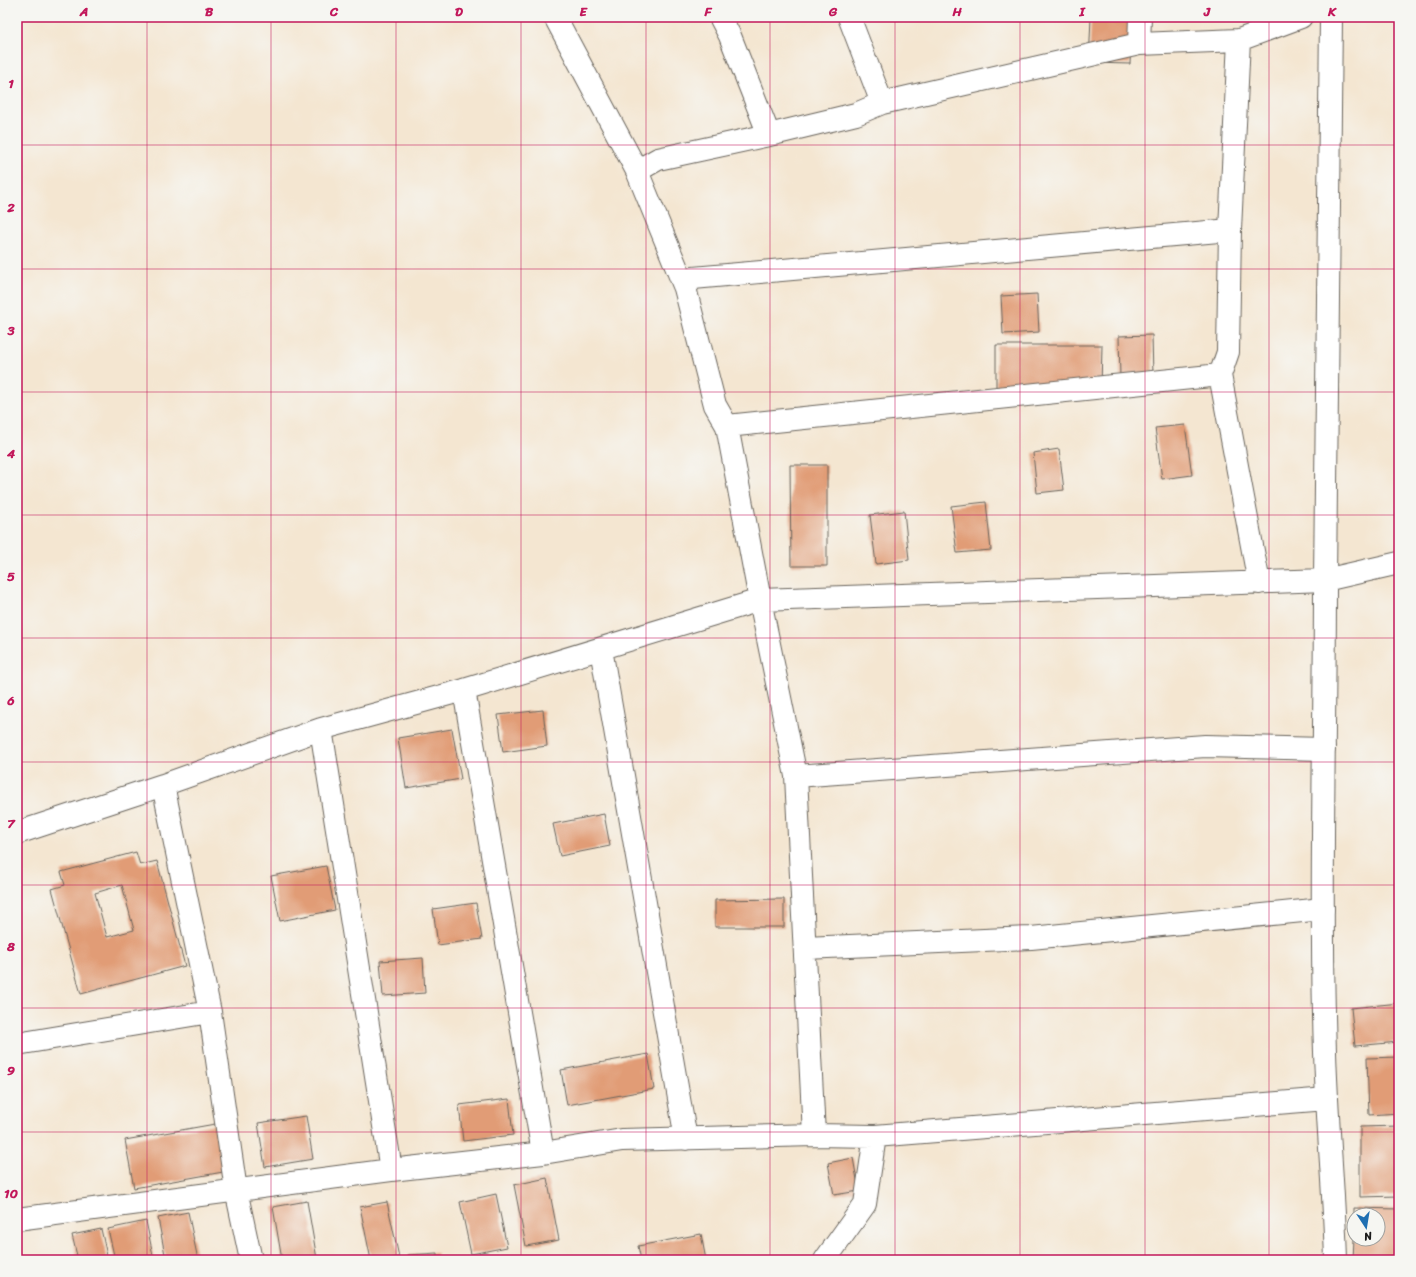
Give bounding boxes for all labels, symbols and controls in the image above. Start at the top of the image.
text: A [79,0,88,23]
text: B [205,0,214,23]
text: C [329,0,339,23]
text: D [455,0,463,23]
text: E [579,0,588,23]
text: F [703,0,712,23]
text: G [828,0,838,23]
text: H [951,0,962,23]
text: I [1078,0,1086,23]
text: J [1203,0,1211,23]
text: K [1327,0,1337,23]
text: 1 [8,72,14,95]
text: 2 [6,196,15,219]
text: 3 [6,319,15,342]
text: 4 [6,442,16,465]
text: 5 [7,565,15,588]
text: 6 [6,689,15,712]
text: 7 [7,812,16,835]
text: 8 [6,935,15,958]
text: 9 [7,1059,15,1082]
text: 10 [4,1182,18,1205]
north arrow [1346,1207,1386,1247]
text: N [1362,1226,1375,1246]

